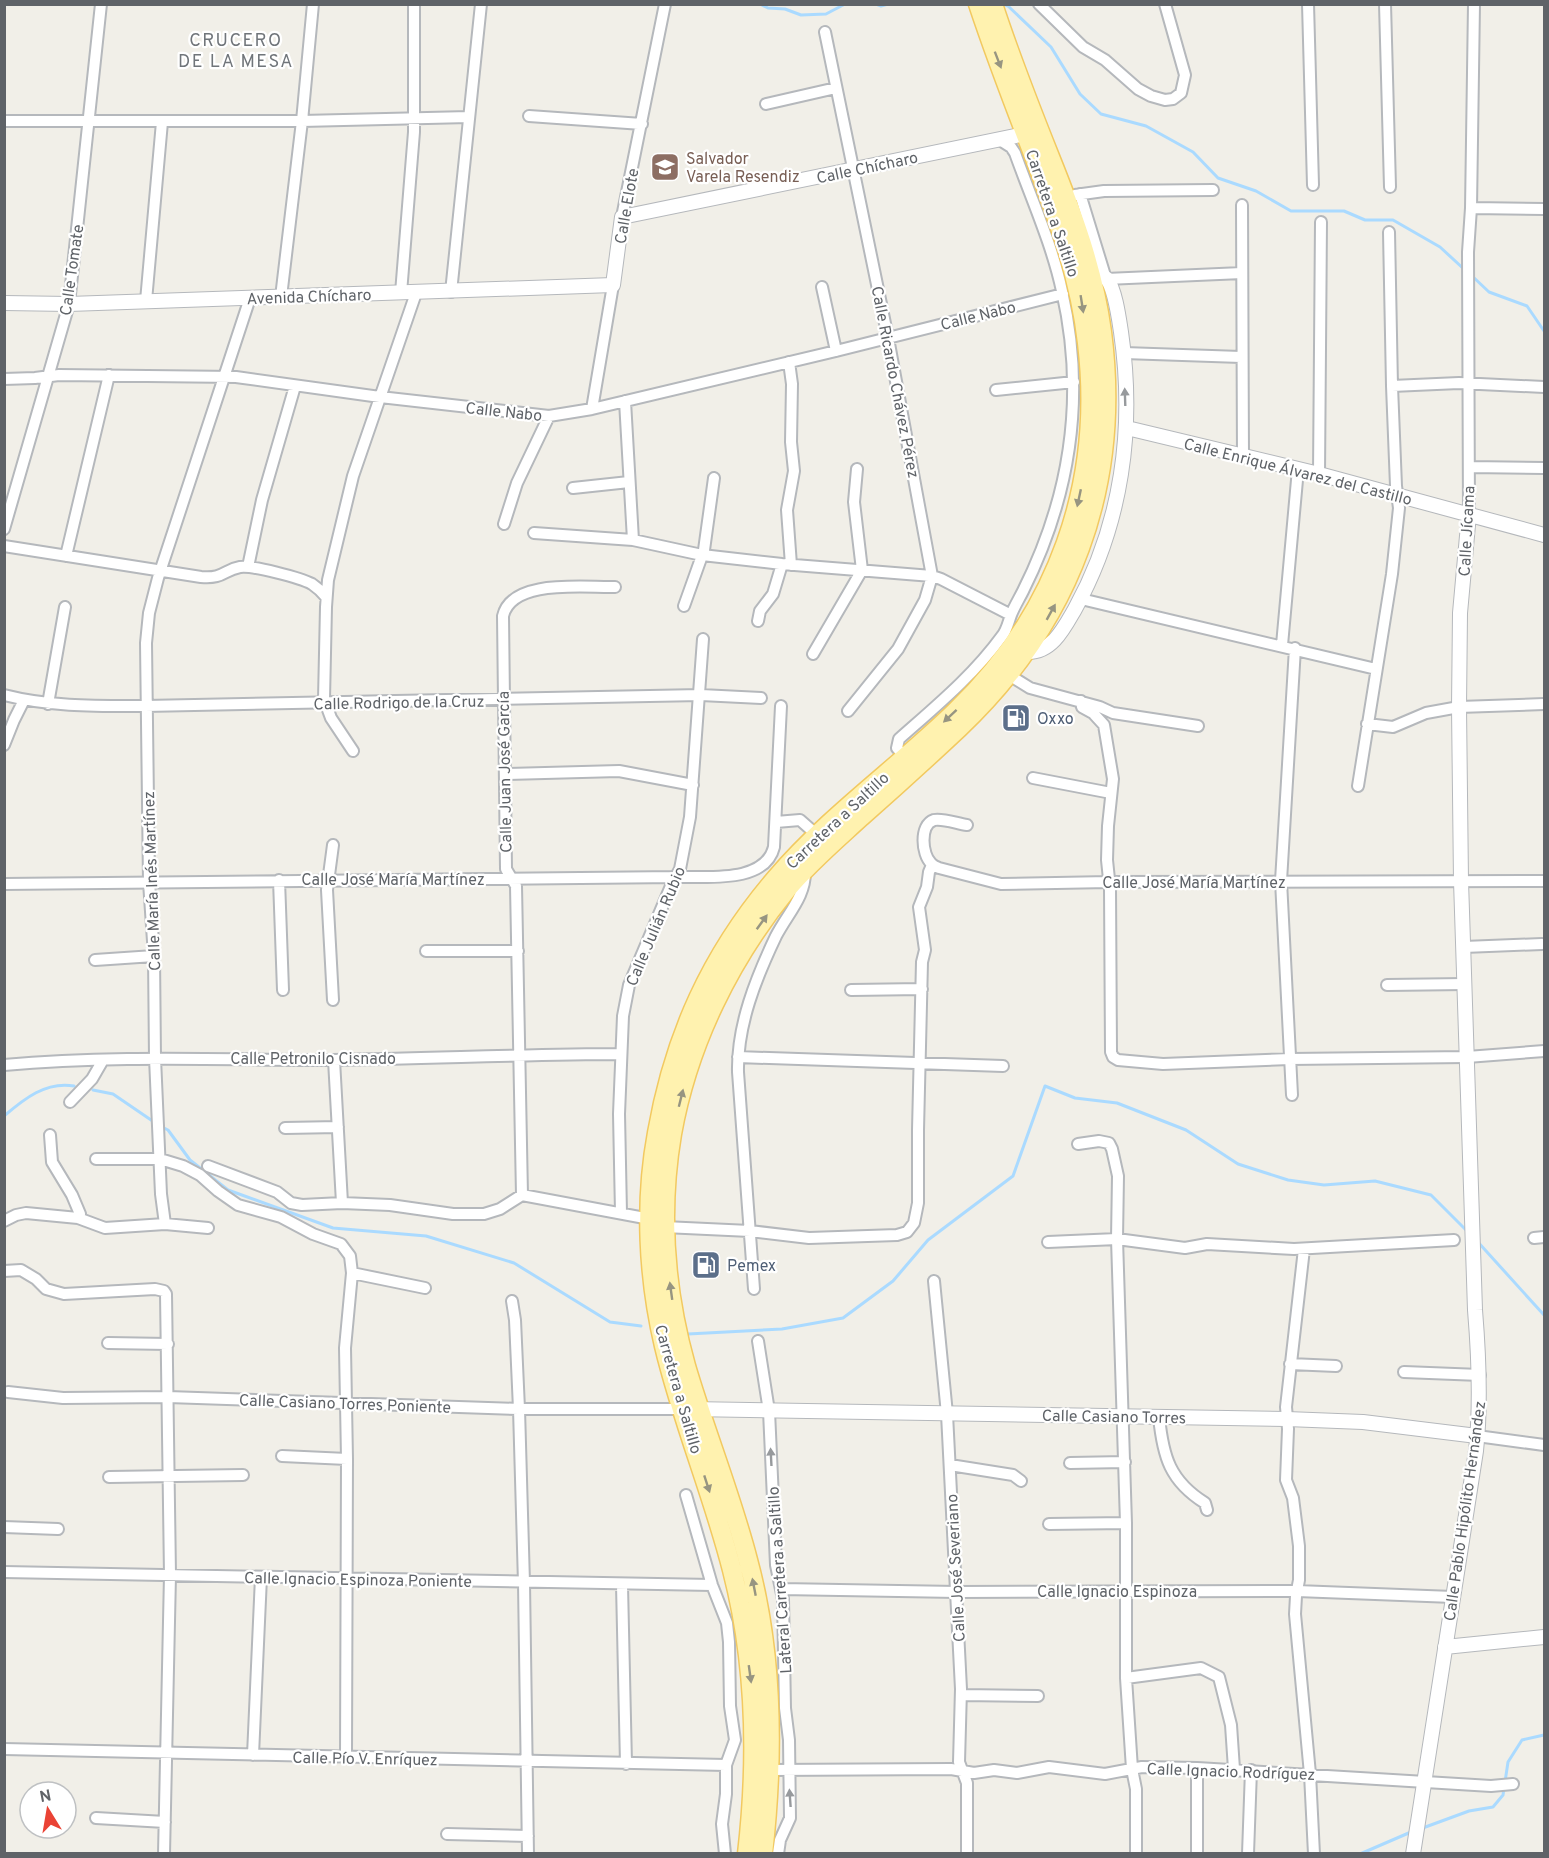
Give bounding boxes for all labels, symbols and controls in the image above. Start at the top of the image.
district label: CRUCERO DE LA MESA [178,30,294,74]
one-way arrow [993,52,1003,70]
street label: Carretera a Saltillo [1020,147,1082,280]
street label: Calle Chícharo [815,148,920,189]
place label: Salvador Varela Resendiz [686,150,800,188]
school or university icon: Salvador Varela Resendiz [649,151,681,183]
street label: Calle Elote [611,167,644,246]
street label: Calle Tomate [57,223,89,317]
street label: Calle Ricardo Chávez Pérez [866,285,922,480]
street label: Avenida Chícharo [246,286,372,310]
one-way arrow [1077,295,1086,314]
street label: Calle Nabo [939,298,1018,336]
one-way arrow [1121,388,1130,407]
street label: Calle Nabo [464,399,543,427]
street label: Calle Enrique Álvarez del Castillo [1181,433,1414,511]
street label: Calle Jícama [1456,485,1480,577]
one-way arrow [1074,488,1084,507]
one-way arrow [1046,603,1056,620]
street label: Calle Juan José García [495,691,517,853]
street label: Calle Rodrigo de la Cruz [313,693,485,715]
fuel station icon: Oxxo [1000,702,1032,734]
one-way arrow [943,709,958,723]
place label: Oxxo [1037,710,1074,730]
street label: Carretera a Saltillo [783,769,894,874]
street label: Calle María Inés Martínez [140,791,166,971]
street label: Calle Julián Rubio [623,864,691,990]
street label: Calle José María Martínez [301,871,485,891]
street label: Calle José María Martínez [1102,874,1286,894]
one-way arrow [756,915,768,931]
street label: Calle Petronilo Cisnado [230,1050,396,1070]
one-way arrow [676,1089,686,1107]
fuel station icon: Pemex [690,1249,722,1281]
place label: Pemex [727,1257,776,1277]
one-way arrow [667,1281,676,1300]
street label: Carretera a Saltillo [649,1323,705,1457]
street label: Calle Casiano Torres Poniente [239,1391,451,1419]
street label: Calle Pablo Hipólito Hernández [1441,1400,1491,1623]
street label: Calle Casiano Torres [1042,1407,1186,1429]
one-way arrow [767,1447,776,1466]
one-way arrow [703,1475,712,1493]
street label: Lateral Carretera a Saltillo [764,1486,798,1674]
street label: Calle José Severiano [943,1493,971,1642]
street label: Calle Ignacio Espinoza Poniente [244,1569,472,1593]
one-way arrow [749,1577,758,1596]
street label: Calle Ignacio Espinoza [1037,1583,1197,1603]
one-way arrow [746,1665,755,1684]
street label: Calle Pío V. Enríquez [292,1749,438,1771]
street label: Calle Ignacio Rodríguez [1146,1760,1316,1786]
north arrow [18,1780,78,1840]
text: N [38,1786,53,1808]
one-way arrow [785,1788,794,1807]

